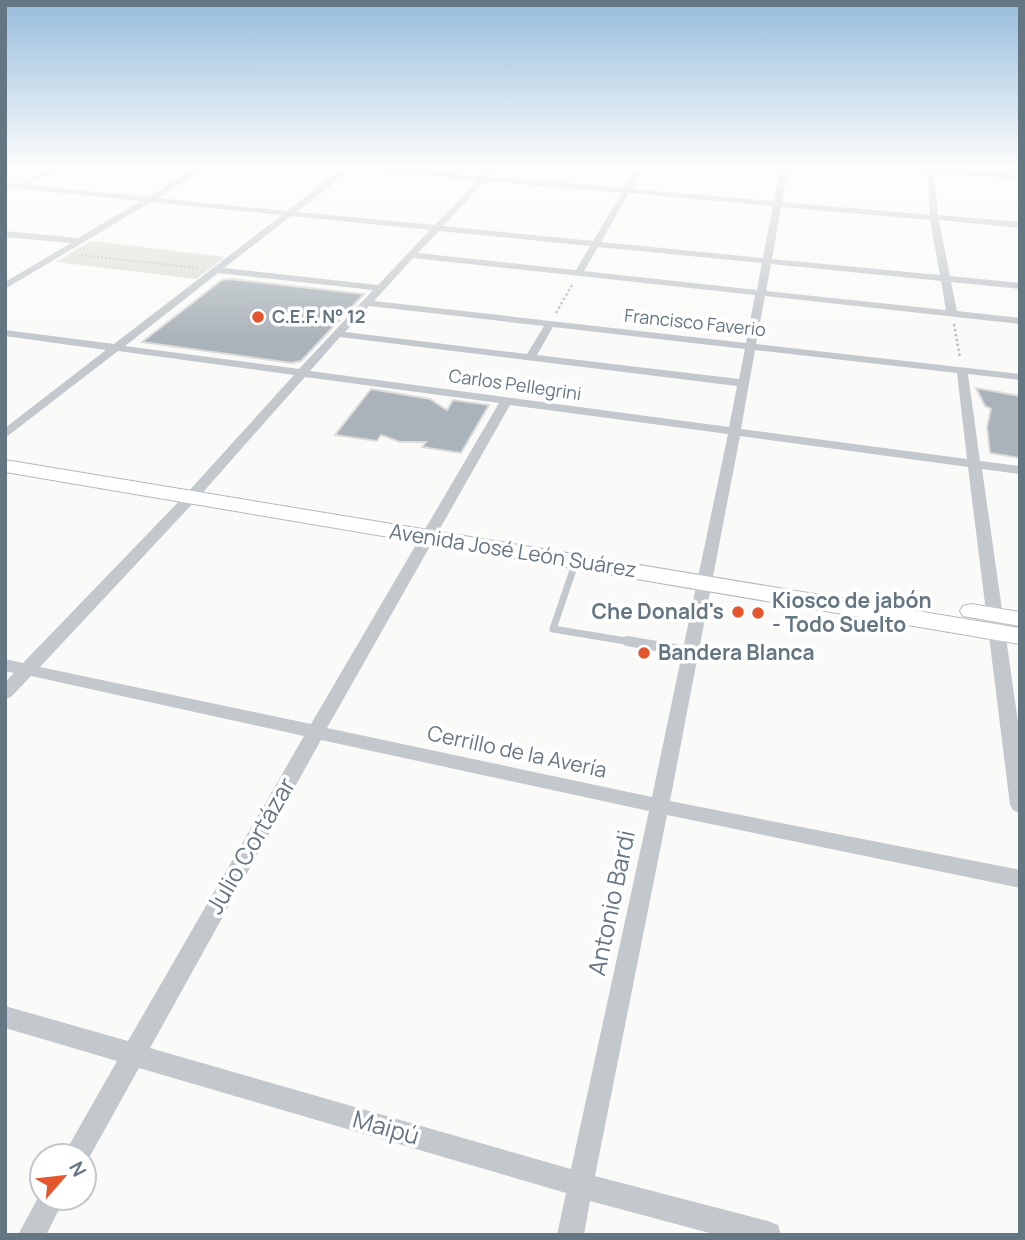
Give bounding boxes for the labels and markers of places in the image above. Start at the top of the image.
place label: C.E.F. N° 12 [272,304,366,328]
marker: C.E.F. N° 12 [250,309,266,325]
place label: Kiosco de jabón - Todo Suelto [772,586,932,638]
place label: Che Donald's [592,597,724,625]
marker: Che Donald's [730,604,746,620]
marker: Kiosco de jabón - Todo Suelto [750,605,766,621]
place label: Bandera Blanca [658,638,815,666]
marker: Bandera Blanca [636,645,652,661]

